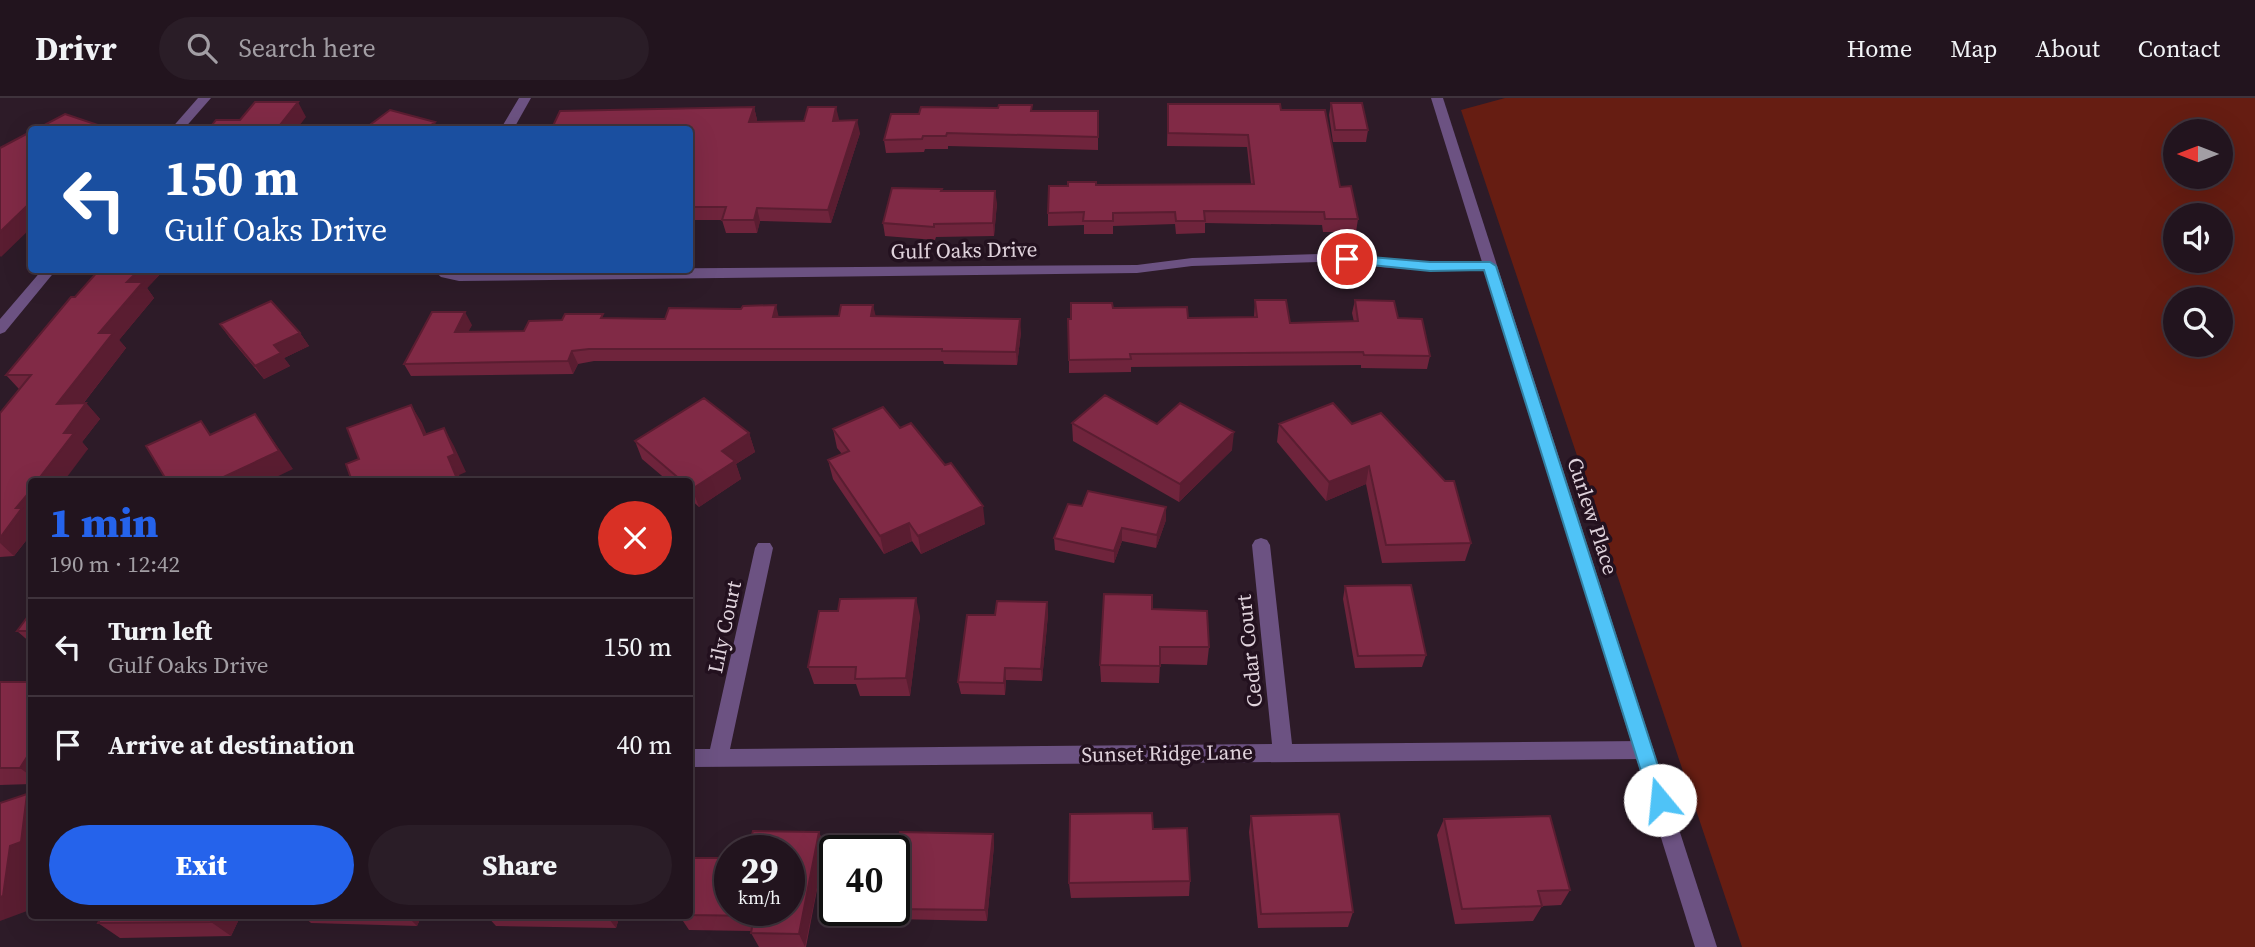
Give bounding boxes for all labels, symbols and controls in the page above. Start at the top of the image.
search box [159,17,649,80]
text: Drivr [35,26,117,71]
icon: search [183,29,221,67]
text: Search here [239,30,376,66]
text: Home [1847,32,1912,65]
text: Map [1950,32,1997,65]
text: About [2035,32,2100,65]
text: Contact [2138,32,2220,65]
north arrow [2163,119,2233,189]
map controls [2163,119,2233,357]
text: 150 m [164,144,299,211]
icon: left [49,154,140,245]
button: sound [2163,203,2233,273]
text: Gulf Oaks Drive [164,208,387,252]
pin [1317,229,1377,289]
street label: Gulf Oaks Drive [890,234,1038,266]
icon: arrive [1328,240,1366,278]
button: search [2163,287,2233,357]
street label: Curlew Place [1560,454,1626,578]
text: 1 min [49,493,159,551]
button: close [598,501,672,575]
text: 190 m · 12:42 [49,548,180,580]
street label: Lily Court [700,578,748,676]
street label: Cedar Court [1229,593,1269,709]
text: Turn left [108,613,212,649]
icon: left [49,628,87,666]
text: 150 m [604,629,672,665]
text: Gulf Oaks Drive [108,649,269,681]
icon: arrive [49,726,87,764]
text: Arrive at destination [108,727,355,763]
text: 40 m [617,727,672,763]
street label: Sunset Ridge Lane [1081,737,1253,769]
position arrow [1623,763,1697,837]
button: Exit [49,825,354,905]
button: Share [368,825,672,905]
speed limit sign: 40 [819,835,910,926]
text: 29 [741,847,778,895]
text: km/h [738,885,781,910]

